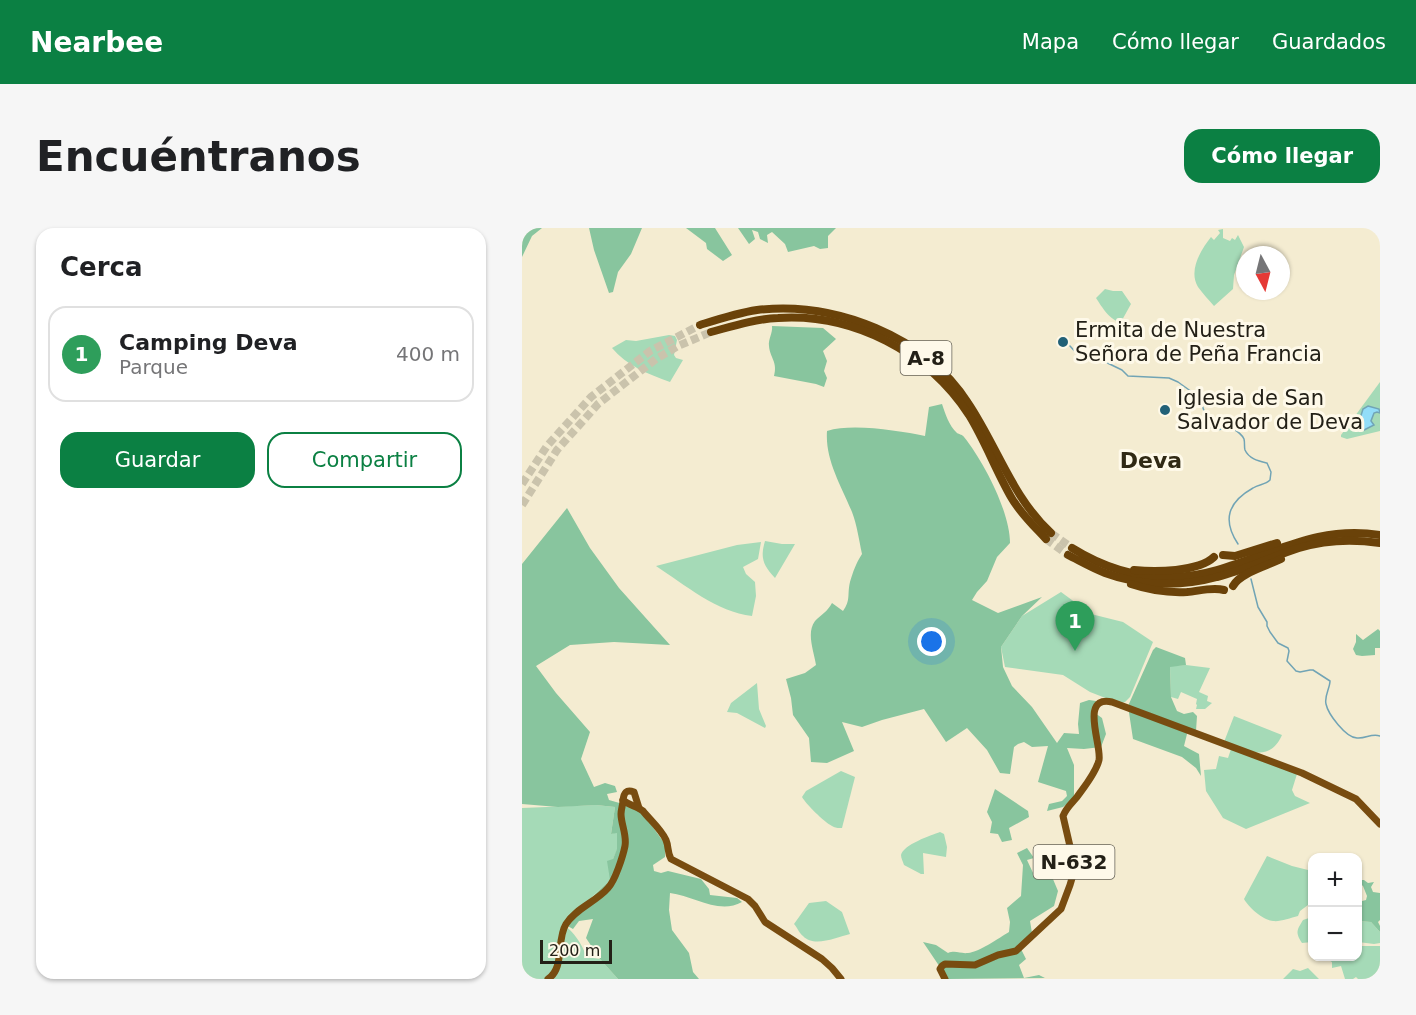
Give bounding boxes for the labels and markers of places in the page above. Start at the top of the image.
place label: Ermita de Nuestra Señora de Peña Francia [1075,318,1322,366]
marker: Ermita de Nuestra Señora de Peña Francia [1056,335,1070,349]
place label: Iglesia de San Salvador de Deva [1177,386,1363,434]
marker: Iglesia de San Salvador de Deva [1158,403,1172,417]
pin: 1 [1056,602,1094,651]

